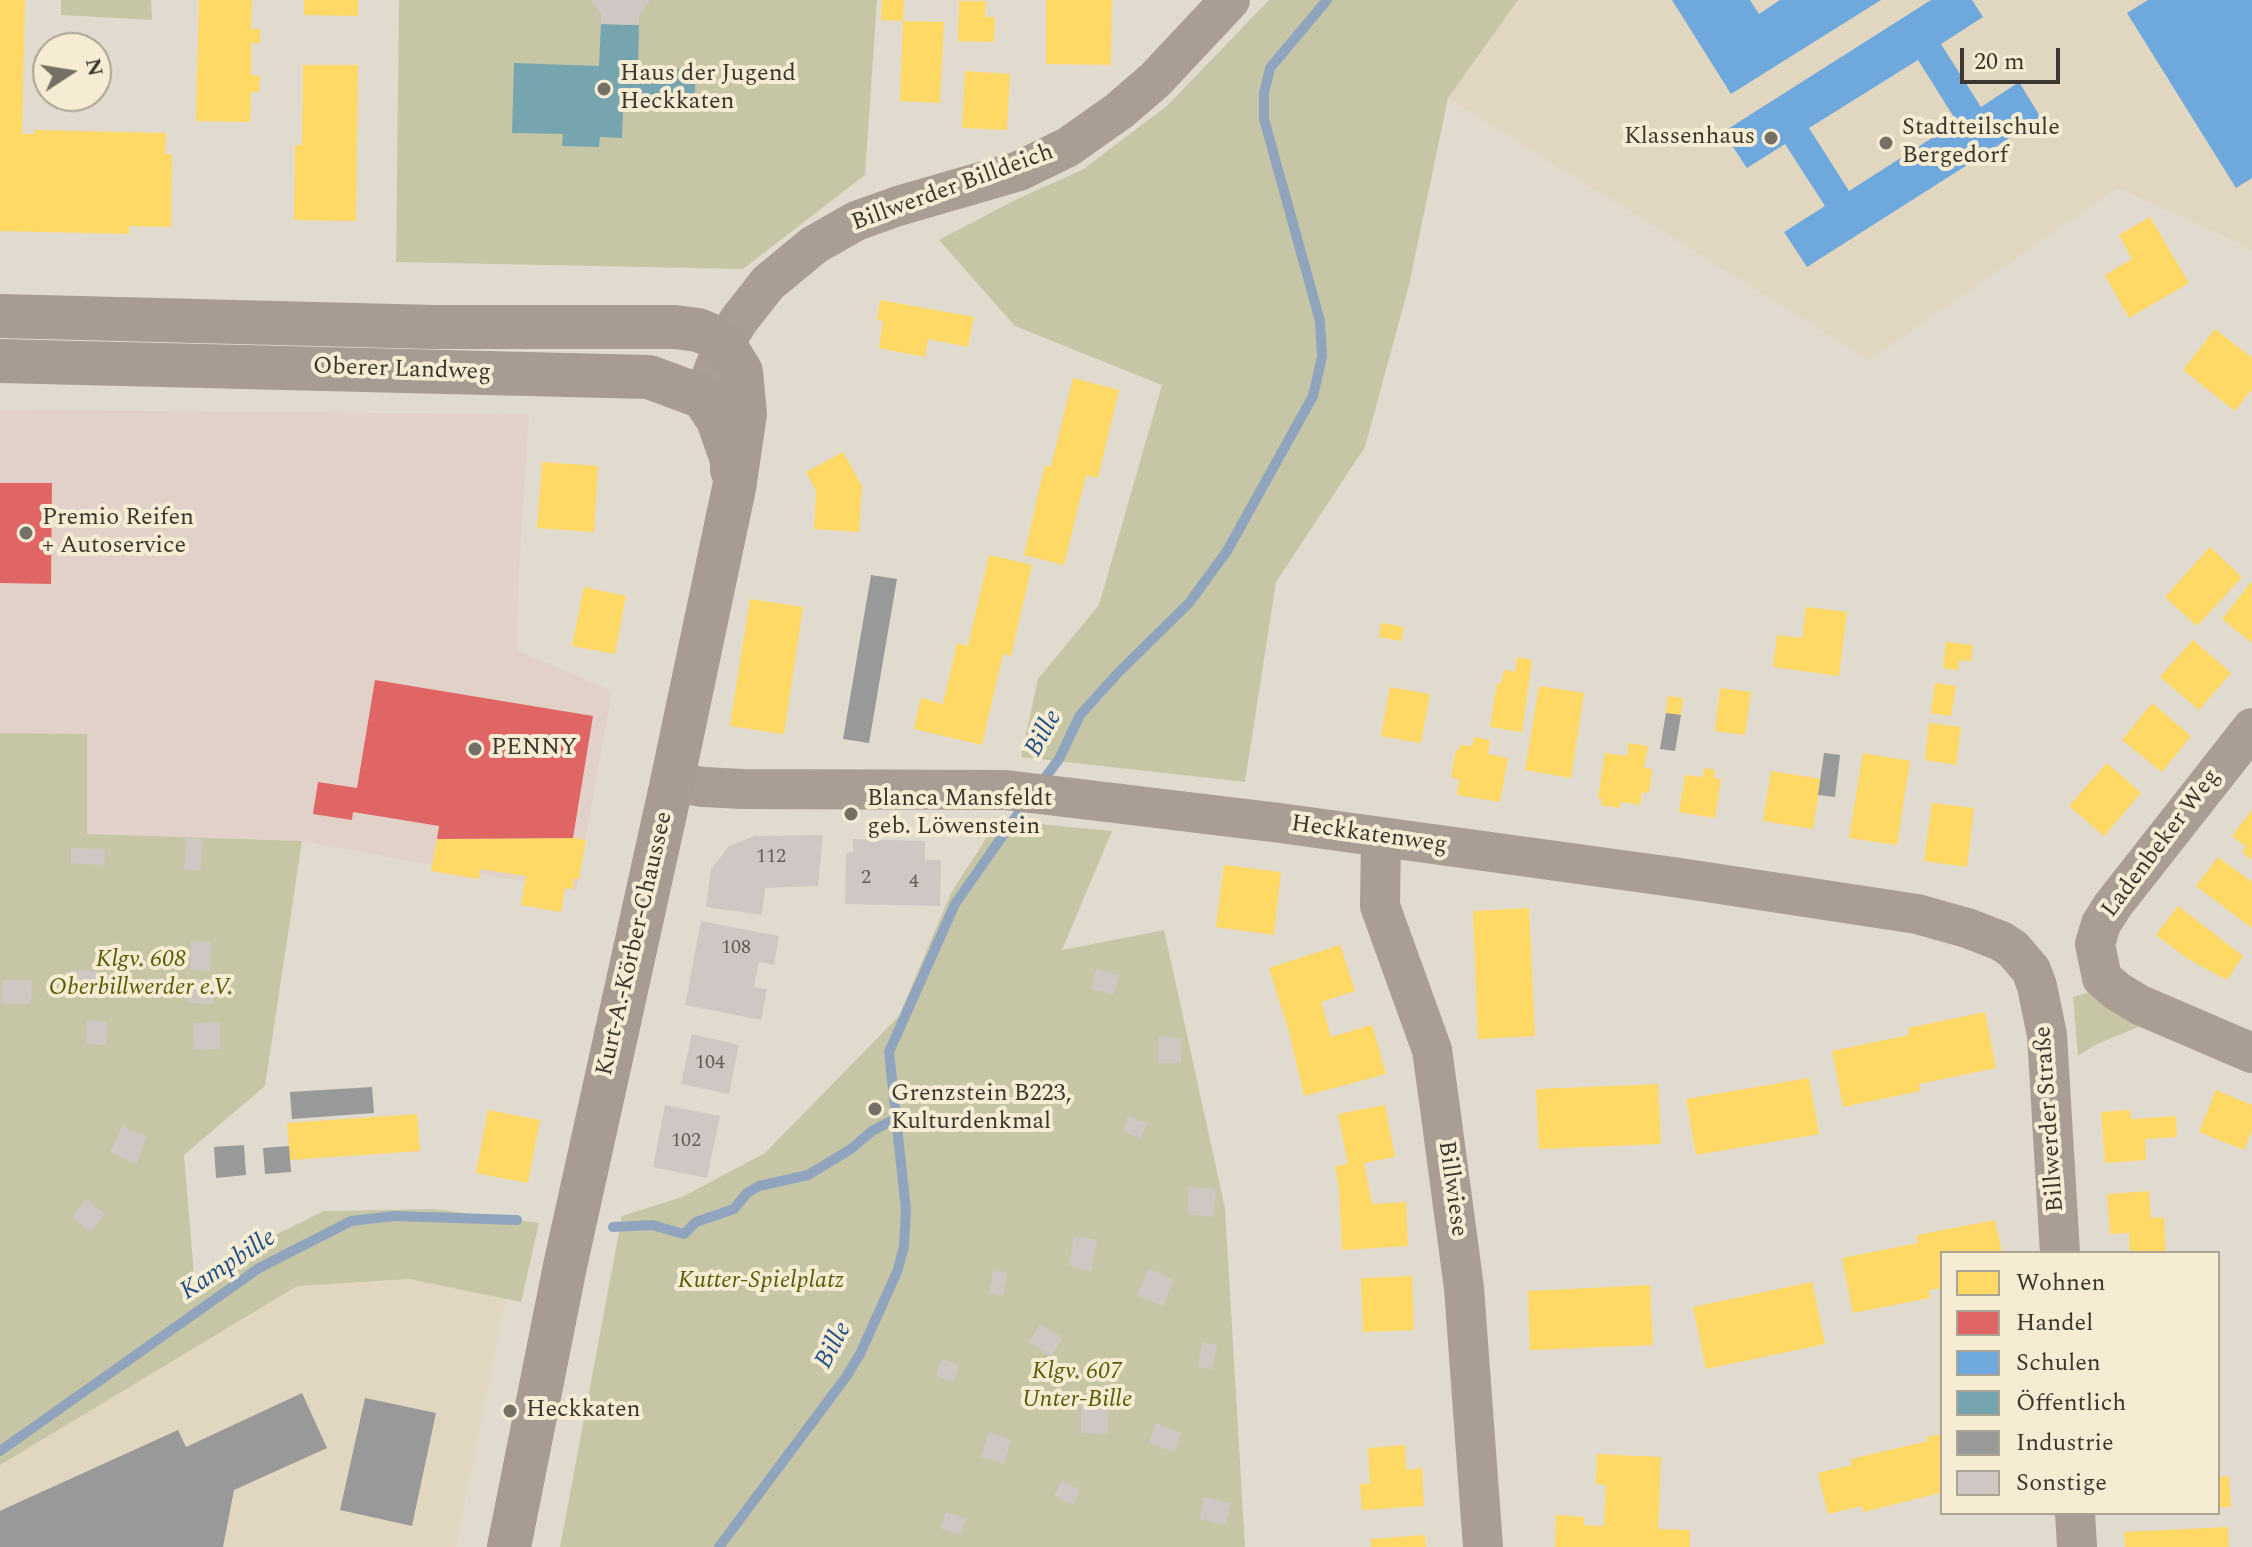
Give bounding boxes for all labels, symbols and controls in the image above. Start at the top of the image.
north arrow [32,32,112,112]
scale bar [1964,32,2064,82]
text: 20 m [1974,44,2025,80]
text: N [76,55,112,80]
place label: Haus der Jugend Heckkaten [620,61,796,117]
marker: Haus der Jugend Heckkaten [595,80,613,98]
place label: Stadtteilschule Bergedorf [1902,115,2060,171]
place label: Klassenhaus [1624,124,1755,152]
marker: Klassenhaus [1762,129,1780,147]
marker: Stadtteilschule Bergedorf [1877,134,1895,152]
street label: Billwerder Billdeich [848,139,1058,239]
street label: Oberer Landweg [312,353,492,389]
place label: Premio Reifen + Autoservice [42,505,194,561]
marker: Premio Reifen + Autoservice [17,524,35,542]
water label: Bille [1020,705,1070,763]
place label: PENNY [491,735,577,763]
marker: PENNY [466,740,484,758]
street label: Ladenbeker Weg [2097,764,2227,924]
place label: Blanca Mansfeldt geb. Löwenstein [867,786,1052,842]
marker: Blanca Mansfeldt geb. Löwenstein [842,805,860,823]
street label: Kurt-A.-Körber-Chaussee [592,809,680,1079]
street label: Heckkatenweg [1289,811,1449,861]
house number: 112 [756,846,786,870]
house number: 2 [861,867,871,891]
house number: 4 [909,871,919,895]
house number: 108 [721,937,751,961]
park label: Klgv. 608 Oberbillwerder e.V. [49,947,233,1003]
street label: Billwerder Straße [2030,1025,2072,1213]
house number: 104 [695,1052,725,1076]
place label: Grenzstein B223, Kulturdenkmal [891,1081,1072,1137]
marker: Grenzstein B223, Kulturdenkmal [866,1100,884,1118]
house number: 102 [671,1130,701,1154]
street label: Billwiese [1430,1139,1472,1239]
water label: Kampbille [175,1223,283,1309]
legend [1940,1251,2220,1515]
text: Wohnen [2016,1265,2106,1301]
park label: Kutter-Spielplatz [678,1268,844,1296]
text: Handel [2016,1305,2093,1341]
water label: Bille [810,1317,860,1375]
text: Schulen [2016,1345,2101,1381]
park label: Klgv. 607 Unter-Bille [1022,1359,1132,1415]
text: Öffentlich [2016,1385,2126,1421]
place label: Heckkaten [526,1397,641,1425]
marker: Heckkaten [501,1402,519,1420]
text: Industrie [2016,1425,2114,1461]
text: Sonstige [2016,1465,2107,1501]

